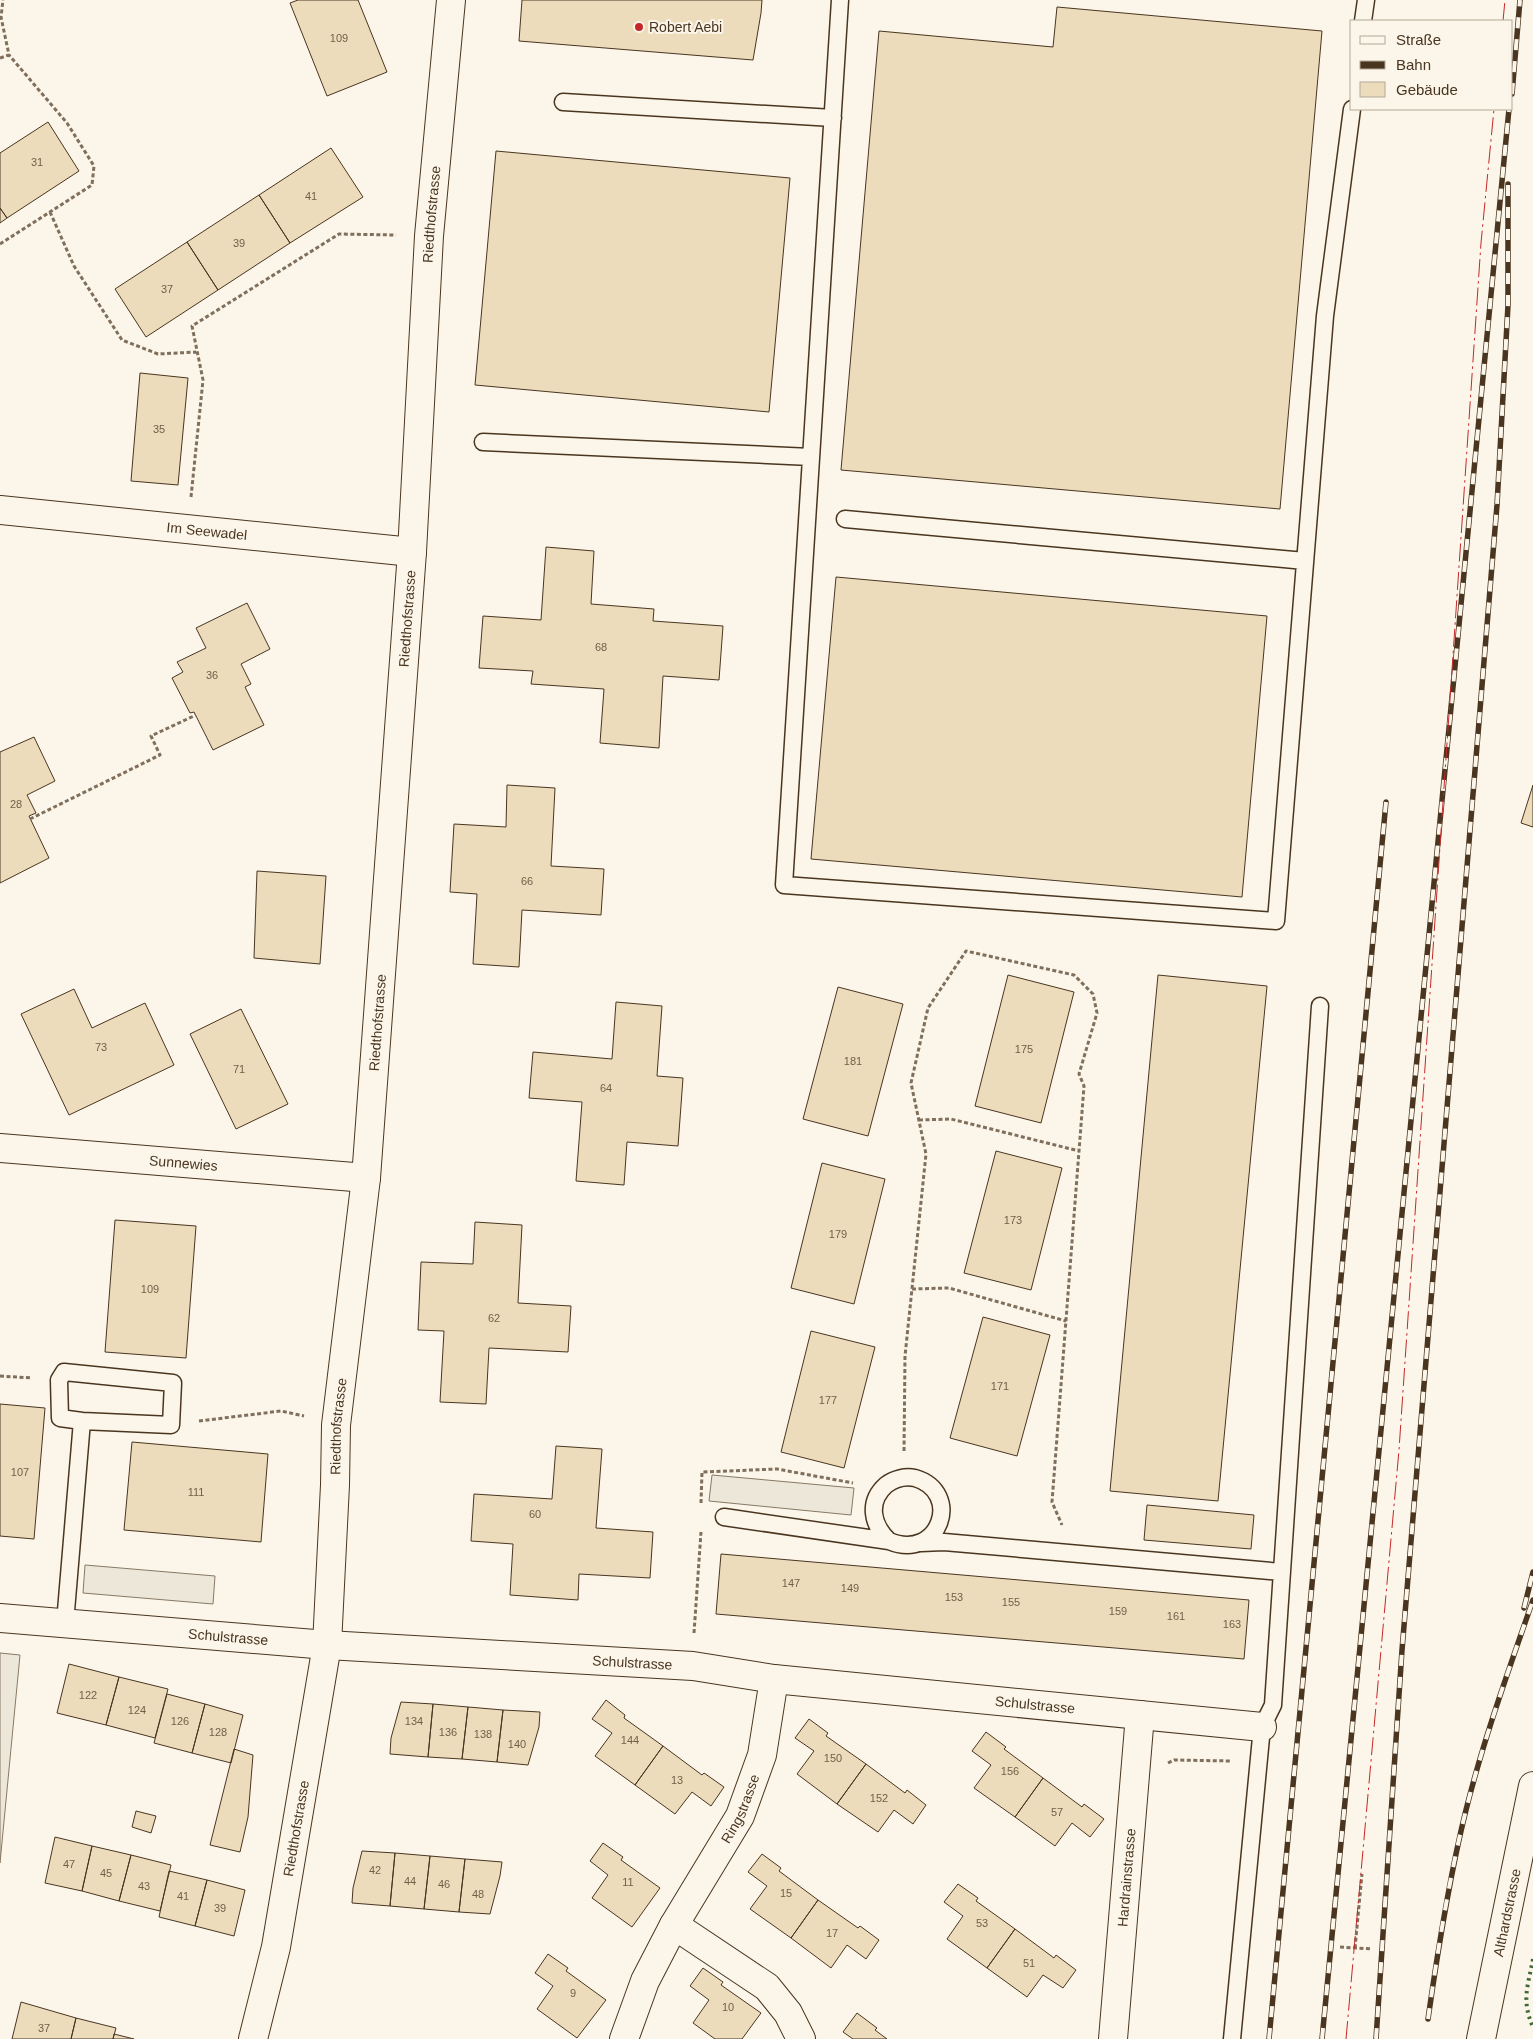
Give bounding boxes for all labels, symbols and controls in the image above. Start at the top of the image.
place label: Robert Aebi [649,19,722,35]
legend [1350,20,1513,110]
marker: Robert Aebi [633,21,645,33]
text: Straße [1396,31,1441,48]
house number: 109 [330,32,348,44]
text: Bahn [1396,56,1431,73]
text: Gebäude [1396,81,1458,98]
house number: 31 [31,156,43,168]
street label: Riedthofstrasse [420,165,444,263]
house number: 41 [305,190,317,202]
house number: 39 [233,237,245,249]
house number: 37 [161,283,173,295]
house number: 35 [153,423,165,435]
street label: Im Seewadel [166,519,248,543]
street label: Riedthofstrasse [396,569,419,668]
house number: 68 [595,641,607,653]
house number: 36 [206,669,218,681]
house number: 28 [10,798,22,810]
house number: 66 [521,875,533,887]
street label: Riedthofstrasse [366,973,389,1072]
house number: 73 [95,1041,107,1053]
house number: 175 [1015,1043,1033,1055]
house number: 181 [844,1055,862,1067]
house number: 71 [233,1063,245,1075]
house number: 64 [600,1082,612,1094]
street label: Sunnewies [149,1152,218,1174]
house number: 173 [1004,1214,1022,1226]
house number: 179 [829,1228,847,1240]
house number: 109 [141,1283,159,1295]
house number: 62 [488,1312,500,1324]
street label: Riedthofstrasse [327,1377,350,1475]
house number: 171 [991,1380,1009,1392]
house number: 177 [819,1394,837,1406]
house number: 107 [11,1466,29,1478]
house number: 111 [188,1486,204,1498]
house number: 60 [529,1508,541,1520]
house number: 147 [782,1577,800,1589]
house number: 149 [841,1582,859,1594]
house number: 153 [945,1591,963,1603]
house number: 155 [1002,1596,1020,1608]
house number: 159 [1109,1605,1127,1617]
house number: 161 [1167,1610,1185,1622]
house number: 163 [1223,1618,1241,1630]
street label: Schulstrasse [188,1626,269,1648]
street label: Schulstrasse [592,1652,673,1673]
house number: 122 [79,1689,97,1701]
street label: Schulstrasse [994,1693,1076,1717]
house number: 124 [128,1704,146,1716]
house number: 126 [171,1715,189,1727]
house number: 134 [405,1715,423,1727]
house number: 128 [209,1726,227,1738]
house number: 136 [439,1726,457,1738]
house number: 138 [474,1728,492,1740]
house number: 144 [621,1734,639,1746]
house number: 140 [508,1738,526,1750]
house number: 150 [824,1752,842,1764]
house number: 156 [1001,1765,1019,1777]
street label: Ringstrasse [718,1772,762,1846]
house number: 13 [671,1774,683,1786]
street label: Riedthofstrasse [280,1779,312,1878]
house number: 152 [870,1792,888,1804]
house number: 57 [1051,1806,1063,1818]
street label: Hardrainstrasse [1114,1827,1139,1928]
house number: 47 [63,1858,75,1870]
house number: 42 [369,1864,381,1876]
house number: 45 [100,1867,112,1879]
street label: Althardstrasse [1490,1867,1524,1958]
house number: 44 [404,1875,416,1887]
house number: 11 [622,1876,634,1888]
house number: 46 [438,1878,450,1890]
house number: 43 [138,1880,150,1892]
house number: 15 [780,1887,792,1899]
house number: 48 [472,1888,484,1900]
house number: 41 [177,1890,189,1902]
house number: 39 [214,1902,226,1914]
house number: 53 [976,1917,988,1929]
house number: 17 [826,1927,838,1939]
house number: 51 [1023,1957,1035,1969]
house number: 9 [570,1987,576,1999]
house number: 10 [722,2001,734,2013]
house number: 37 [38,2022,50,2034]

